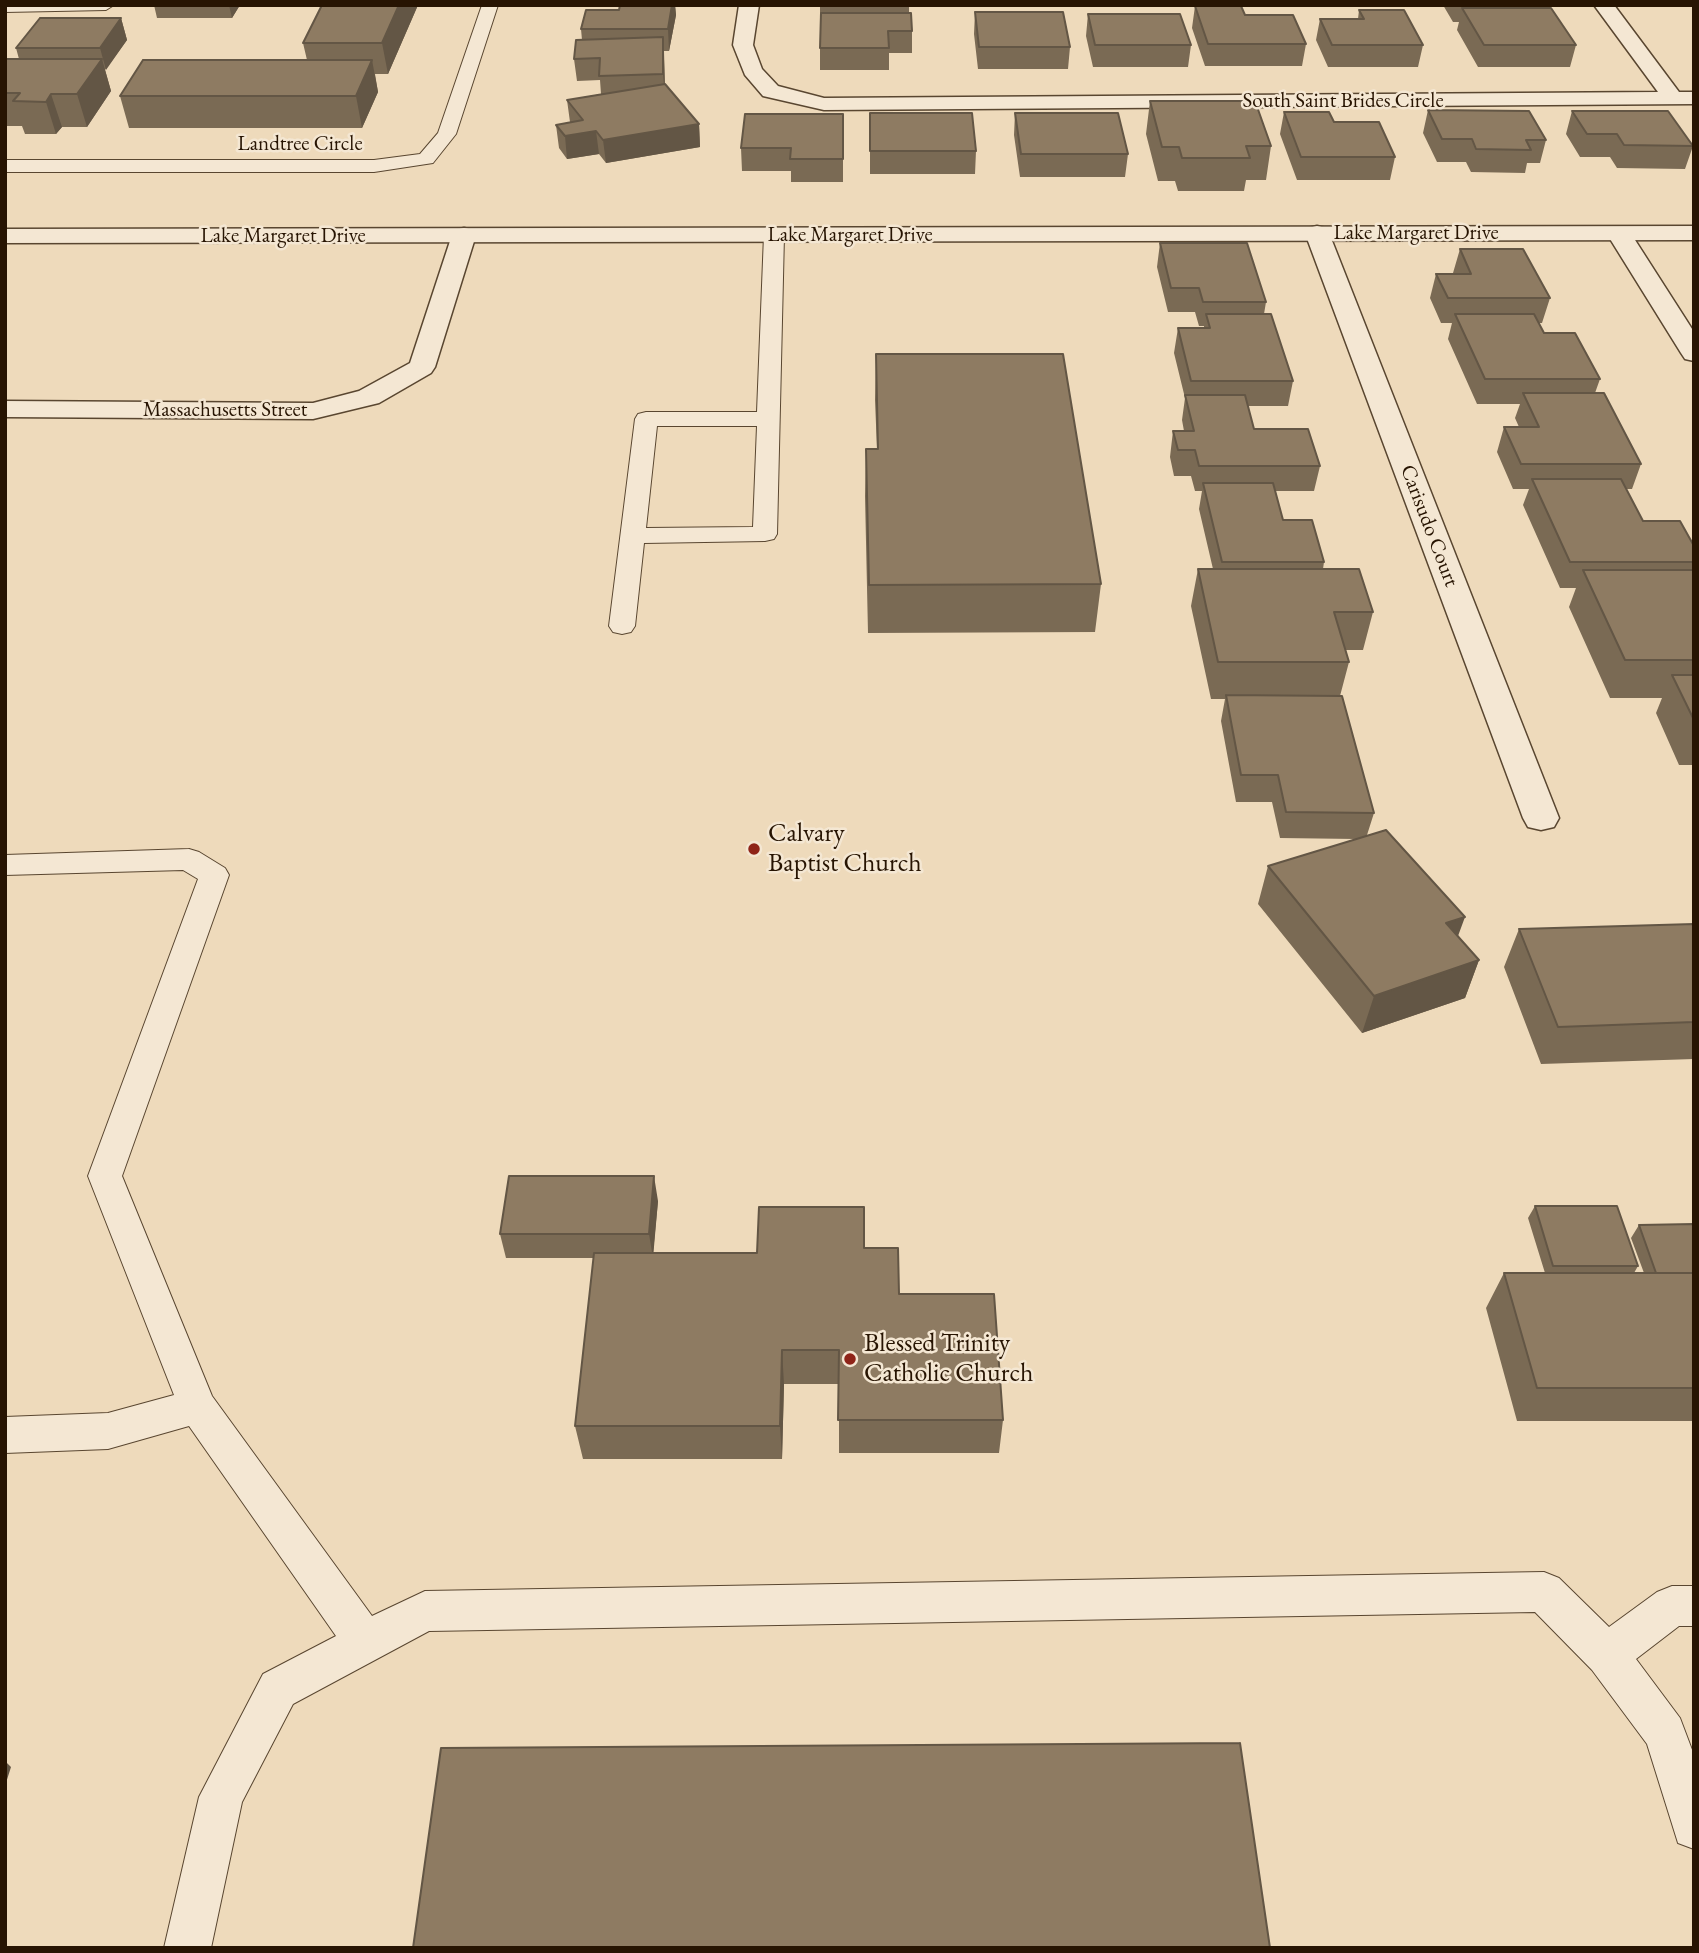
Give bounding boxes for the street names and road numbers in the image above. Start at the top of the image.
street label: South Saint Brides Circle [1242,88,1444,114]
street label: Landtree Circle [237,131,363,157]
street label: Lake Margaret Drive [1333,220,1499,246]
street label: Lake Margaret Drive [767,222,933,248]
street label: Lake Margaret Drive [200,223,366,249]
street label: Massachusetts Street [143,397,307,423]
street label: Carisudo Court [1394,462,1464,590]

